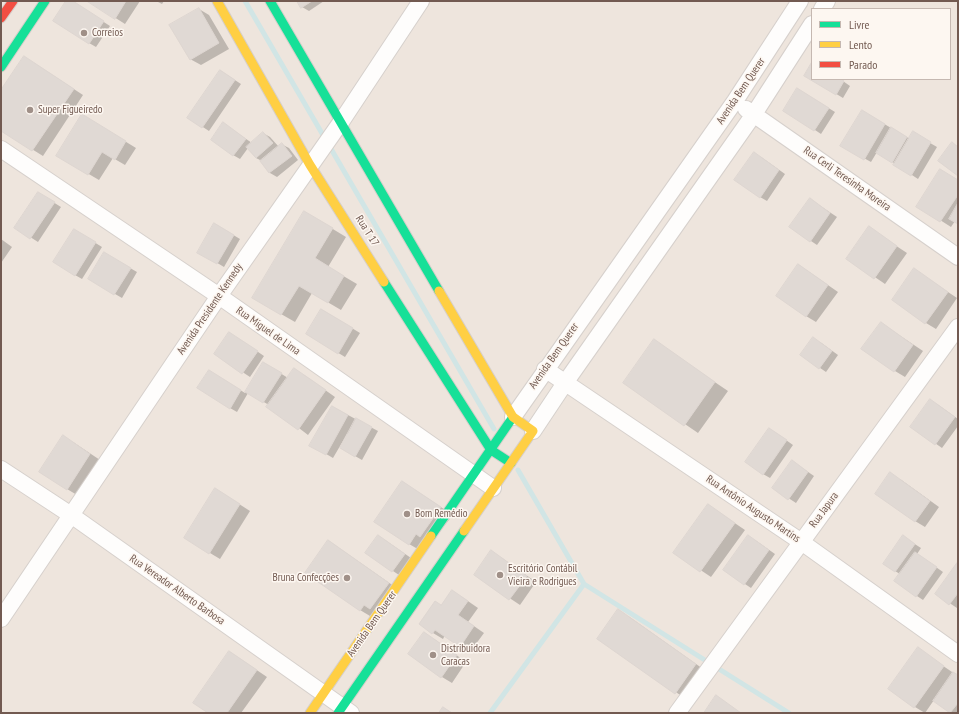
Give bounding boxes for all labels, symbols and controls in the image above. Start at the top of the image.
legend [811,8,951,80]
text: Livre [849,17,869,32]
place label: Correios [92,26,123,40]
marker: Correios [79,28,89,38]
text: Lento [849,37,872,52]
street label: Avenida Bem Querer [714,55,768,127]
text: Parado [849,57,877,72]
place label: Super Figueiredo [38,103,103,117]
marker: Super Figueiredo [25,105,35,115]
street label: Rua Cerli Teresinha Moreira [801,144,893,214]
street label: Rua T 17 [352,213,382,249]
street label: Avenida Presidente Kennedy [175,261,245,357]
street label: Rua Miguel de Lima [233,304,303,358]
street label: Avenida Bem Querer [526,320,582,392]
street label: Rua Antônio Augusto Martins [703,473,803,545]
street label: Rua Japura [807,490,841,530]
place label: Bom Remédio [415,507,467,521]
marker: Bom Remédio [402,509,412,519]
street label: Rua Vereador Alberto Barbosa [127,552,227,628]
place label: Escritório Contábil Vieira e Rodrigues [508,562,577,588]
marker: Escritório Contábil Vieira e Rodrigues [495,570,505,580]
place label: Bruna Confecções [272,571,339,585]
marker: Bruna Confecções [342,573,352,583]
street label: Avenida Bem Querer [344,588,400,660]
place label: Distribuidora Caracas [441,642,490,668]
marker: Distribuidora Caracas [428,650,438,660]

